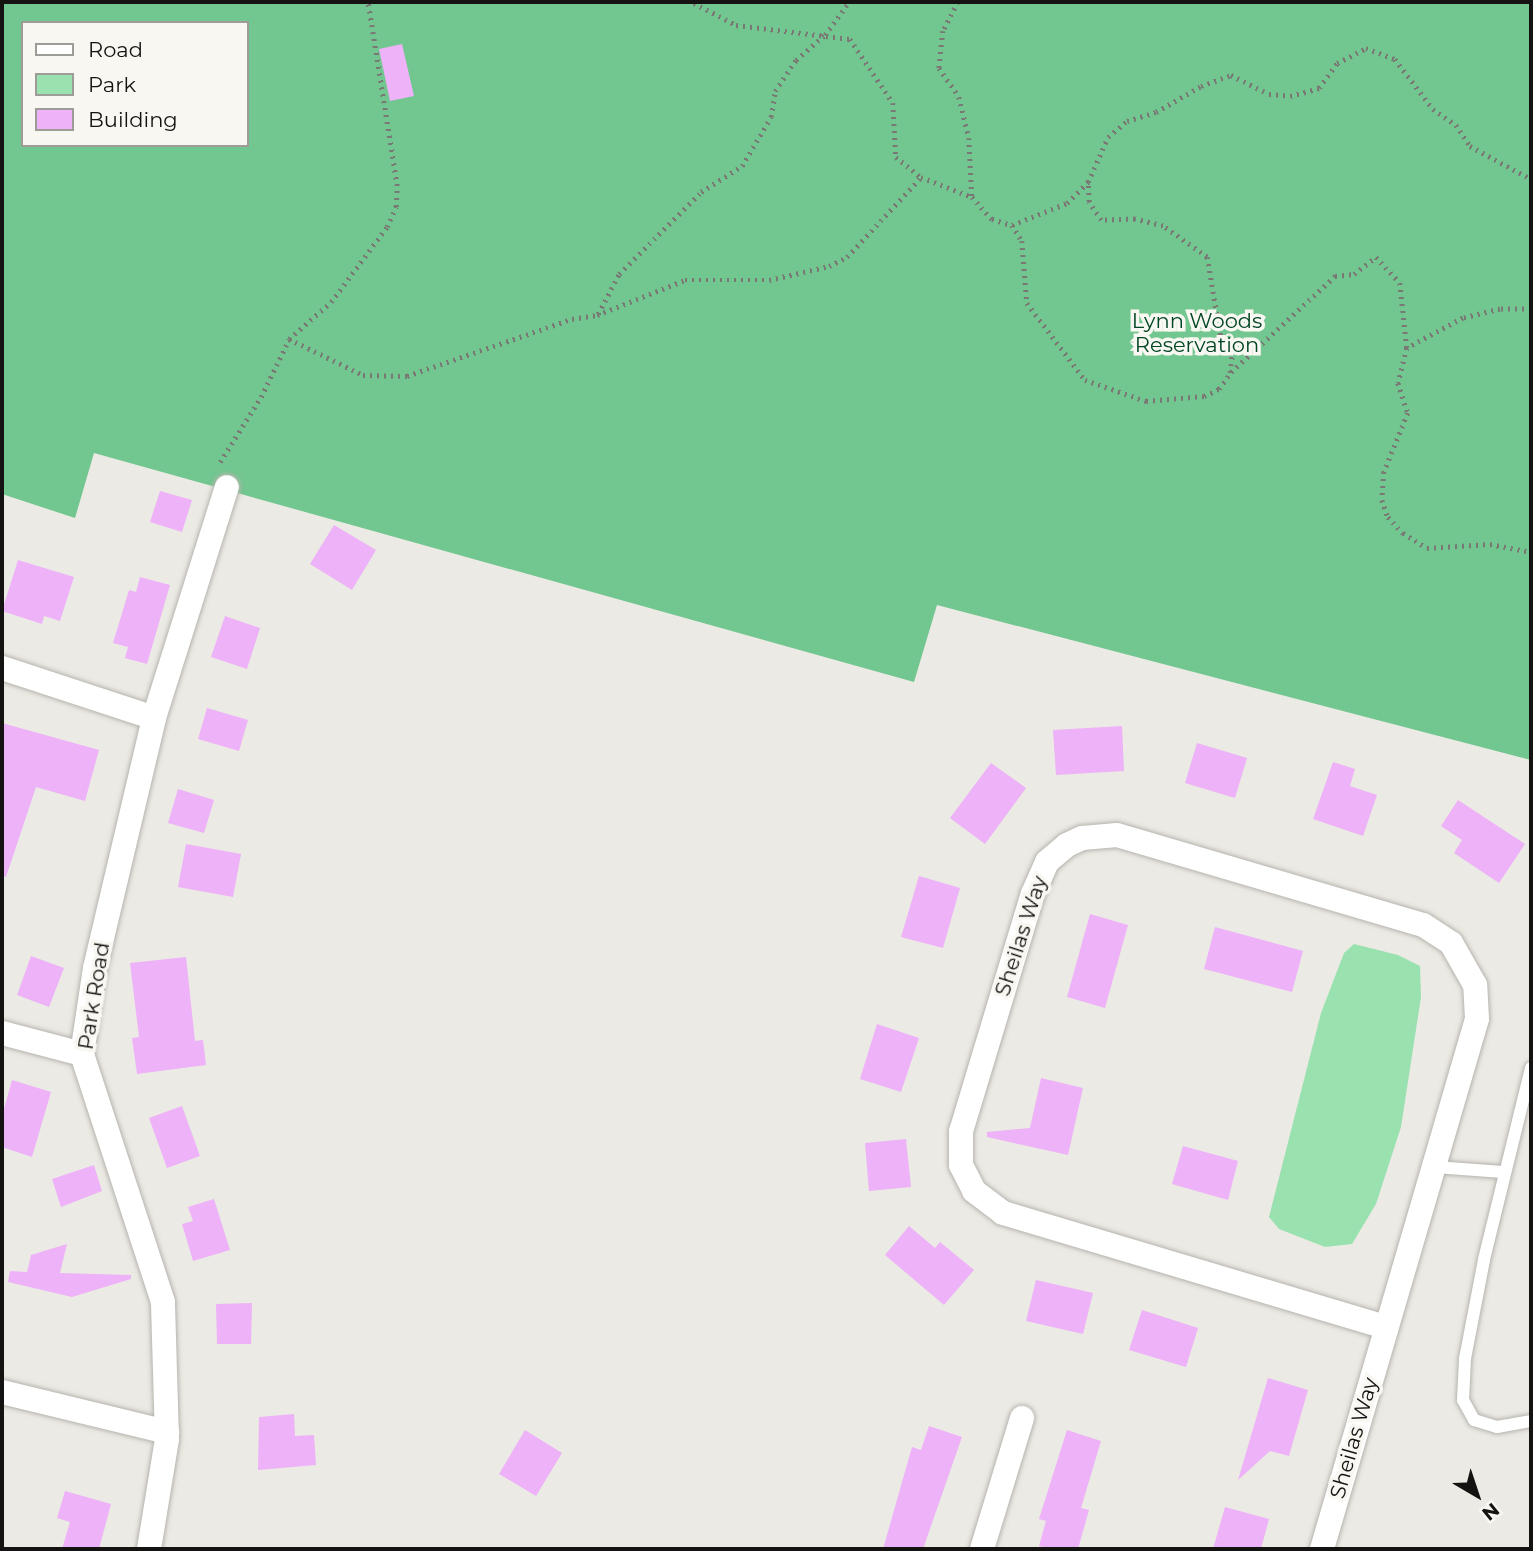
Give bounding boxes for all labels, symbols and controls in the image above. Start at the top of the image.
legend [21,21,248,147]
text: Road [88,37,143,62]
text: Park [88,72,136,97]
text: Building [88,107,178,132]
park label: Lynn Woods Reservation [1132,308,1262,358]
street label: Sheilas Way [990,873,1052,999]
street label: Park Road [73,941,115,1051]
street label: Sheilas Way [1325,1375,1383,1501]
north arrow [1442,1460,1512,1530]
text: N [1477,1498,1504,1525]

